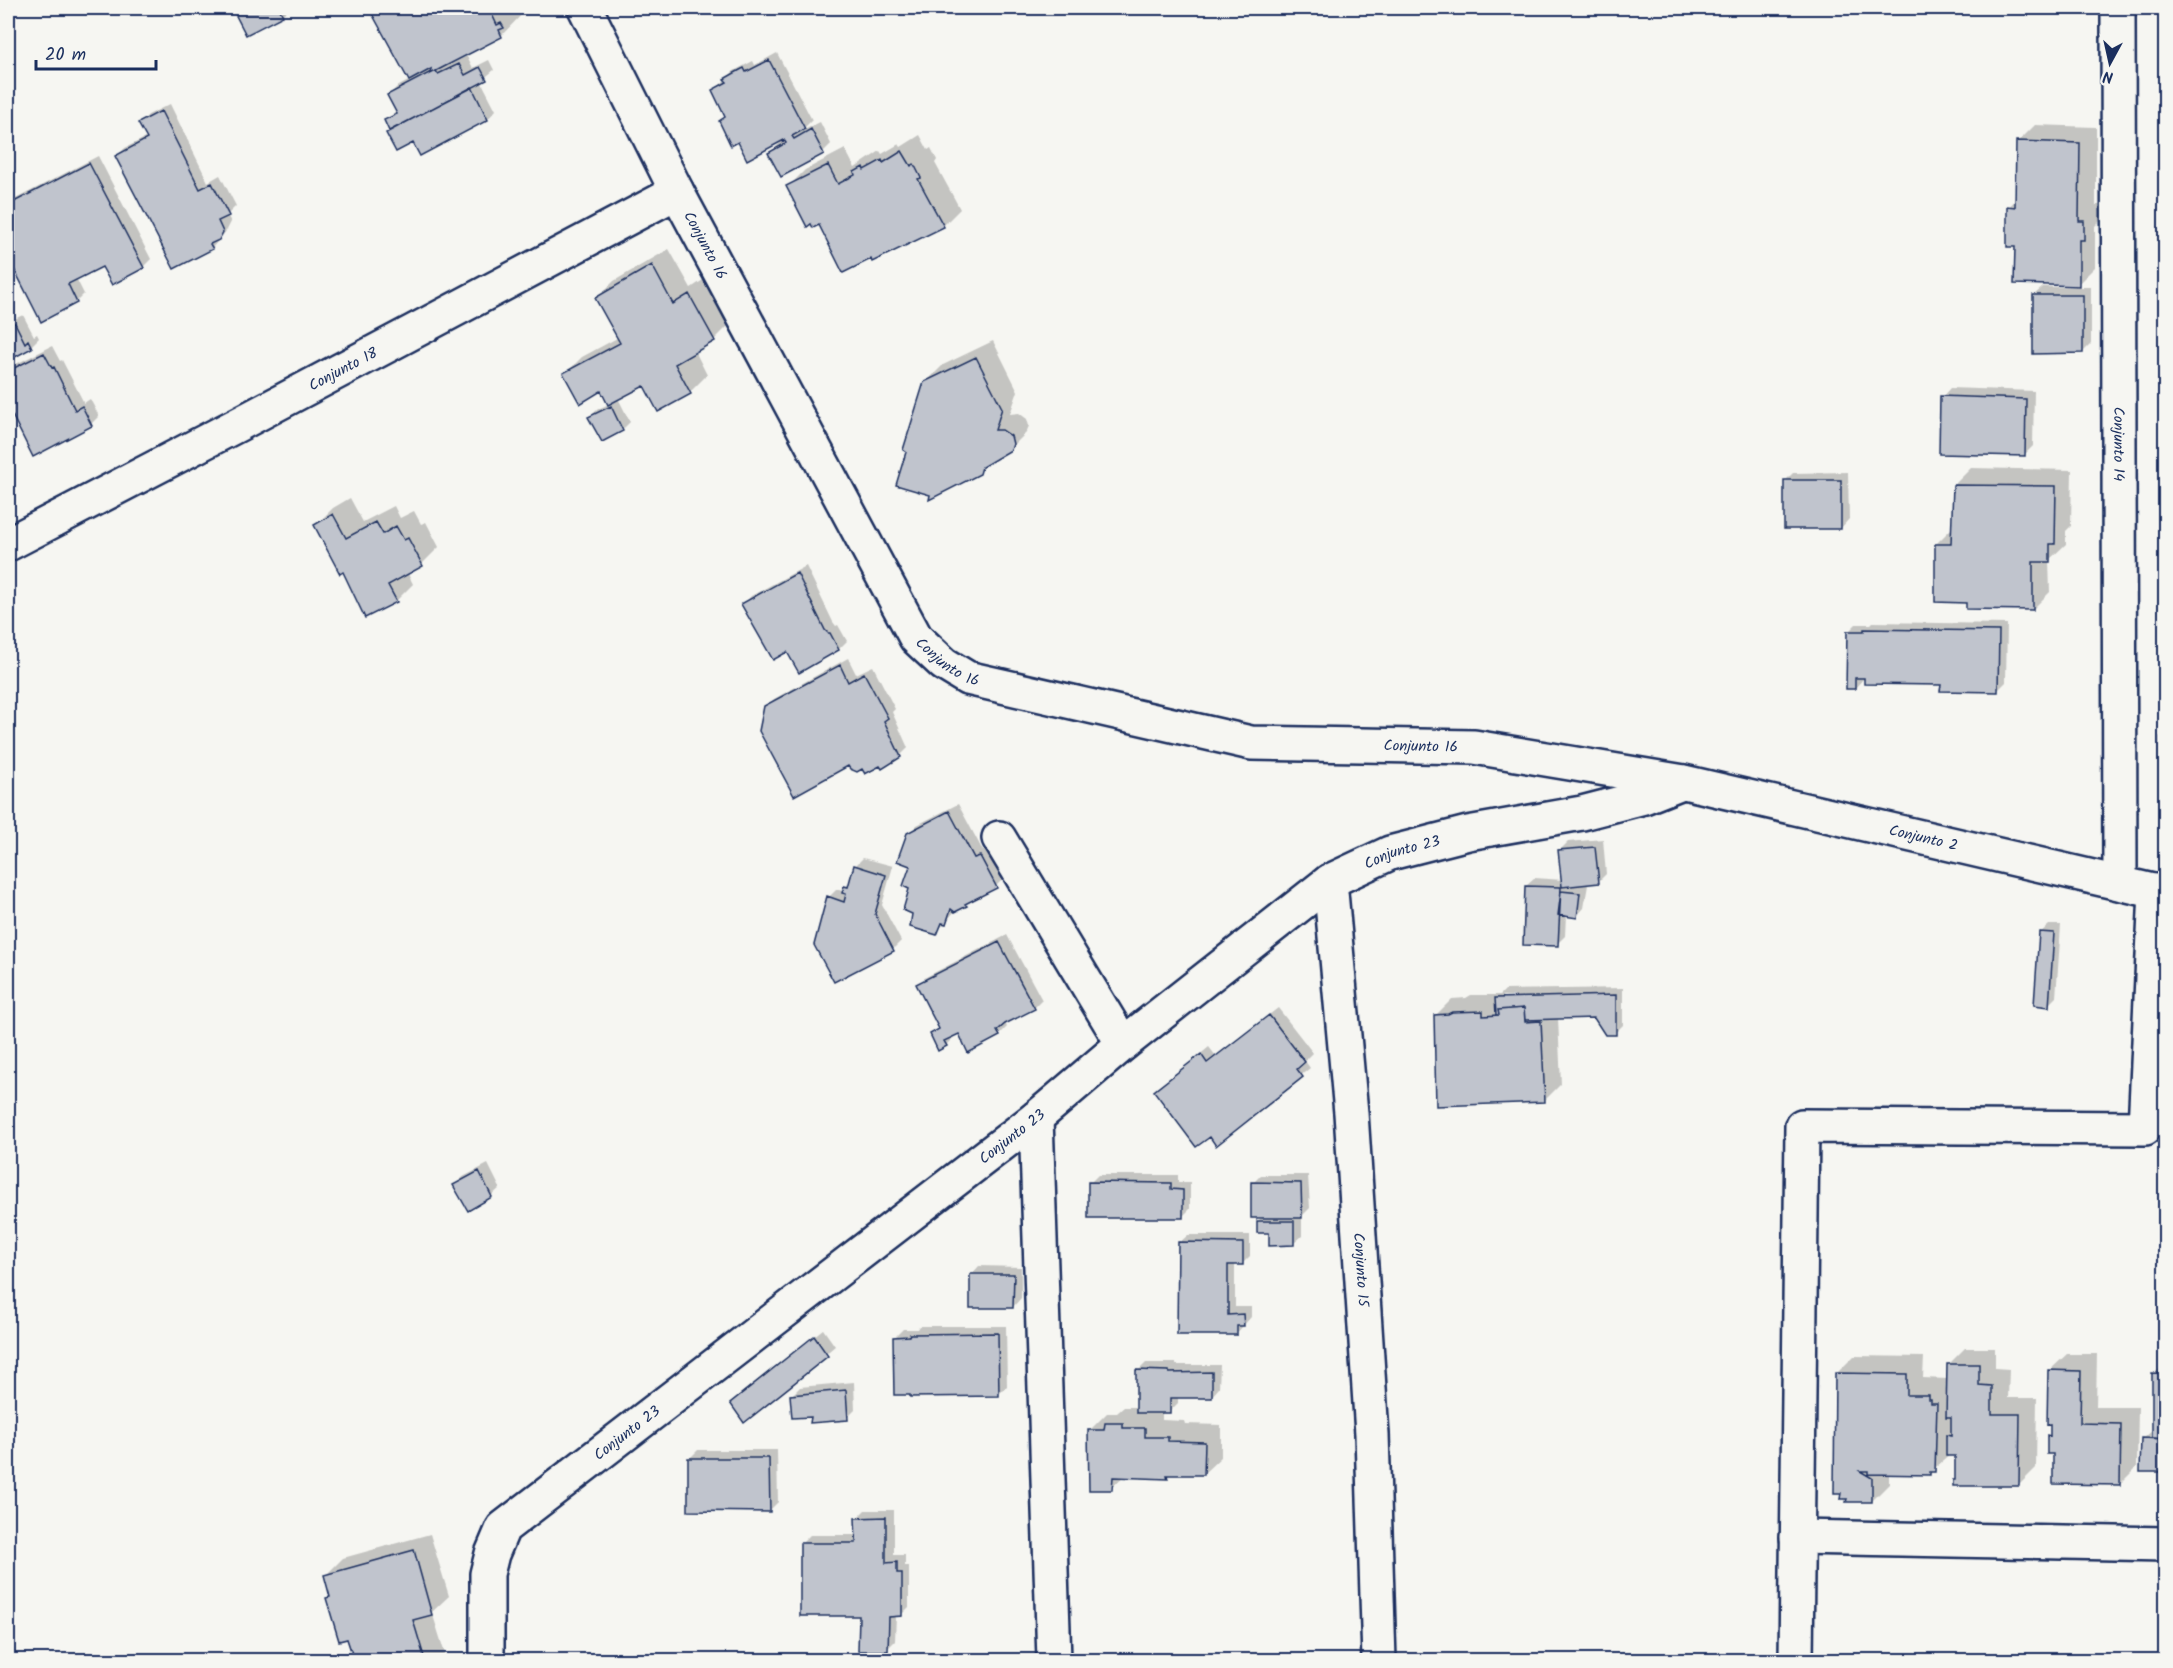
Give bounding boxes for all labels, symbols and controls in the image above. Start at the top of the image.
scale bar [36,33,156,71]
north arrow [2080,33,2140,93]
text: 20 m [45,41,86,70]
text: N [2101,63,2115,89]
street label: Conjunto 16 [676,207,733,284]
street label: Conjunto 18 [305,341,383,398]
street label: Conjunto 14 [2106,407,2130,481]
street label: Conjunto 16 [909,632,982,693]
street label: Conjunto 16 [1383,734,1458,760]
street label: Conjunto 2 [1886,819,1960,858]
street label: Conjunto 23 [1360,830,1443,876]
street label: Conjunto 23 [974,1103,1052,1171]
street label: Conjunto 15 [1346,1232,1375,1309]
street label: Conjunto 23 [589,1400,666,1467]

